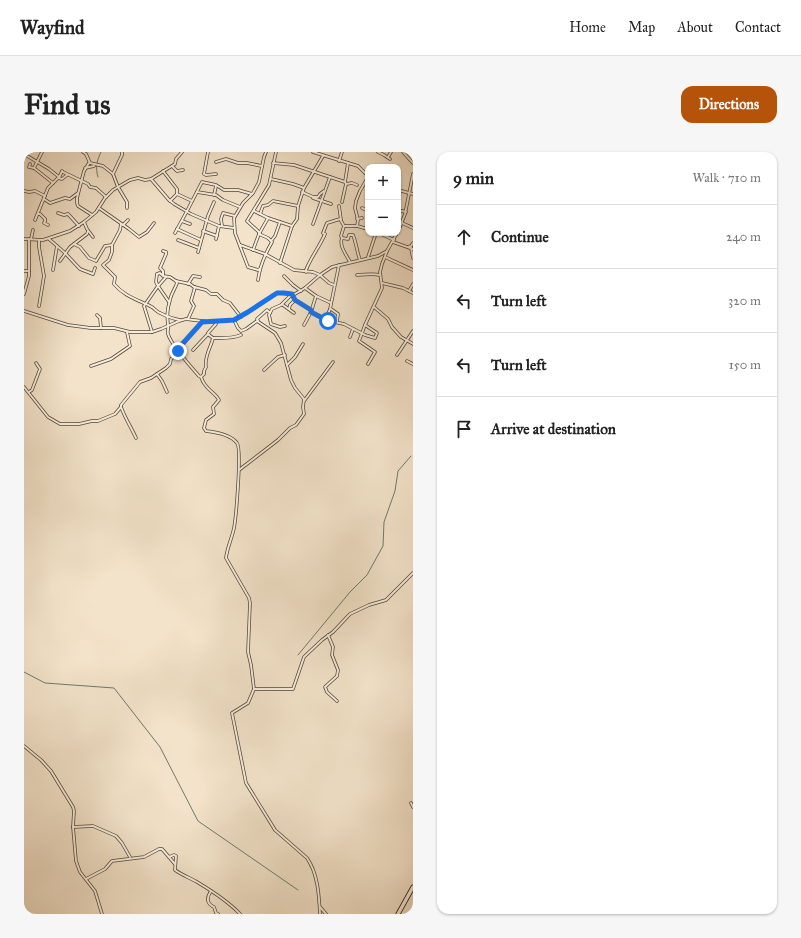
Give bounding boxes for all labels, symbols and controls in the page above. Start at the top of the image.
text: Wayfind [20,16,85,39]
text: Home [569,19,606,36]
text: Map [628,19,655,36]
text: About [677,19,713,36]
text: Contact [735,19,781,36]
button: Directions [681,86,777,123]
text: Find us [24,87,110,122]
map controls [365,164,401,236]
button: + [365,164,401,200]
text: 9 min [453,168,494,189]
text: Walk · 710 m [692,170,761,186]
button: − [365,200,401,236]
icon: ahead [453,226,475,248]
text: Continue [491,228,549,246]
text: 240 m [726,229,761,245]
icon: left [453,290,475,312]
text: Turn left [491,292,547,310]
text: 320 m [728,293,761,309]
route start [319,312,337,330]
route end [169,342,187,360]
icon: left [453,354,475,376]
text: Turn left [491,356,547,374]
text: 150 m [729,357,761,373]
icon: arrive [453,418,475,440]
text: Arrive at destination [491,420,616,438]

